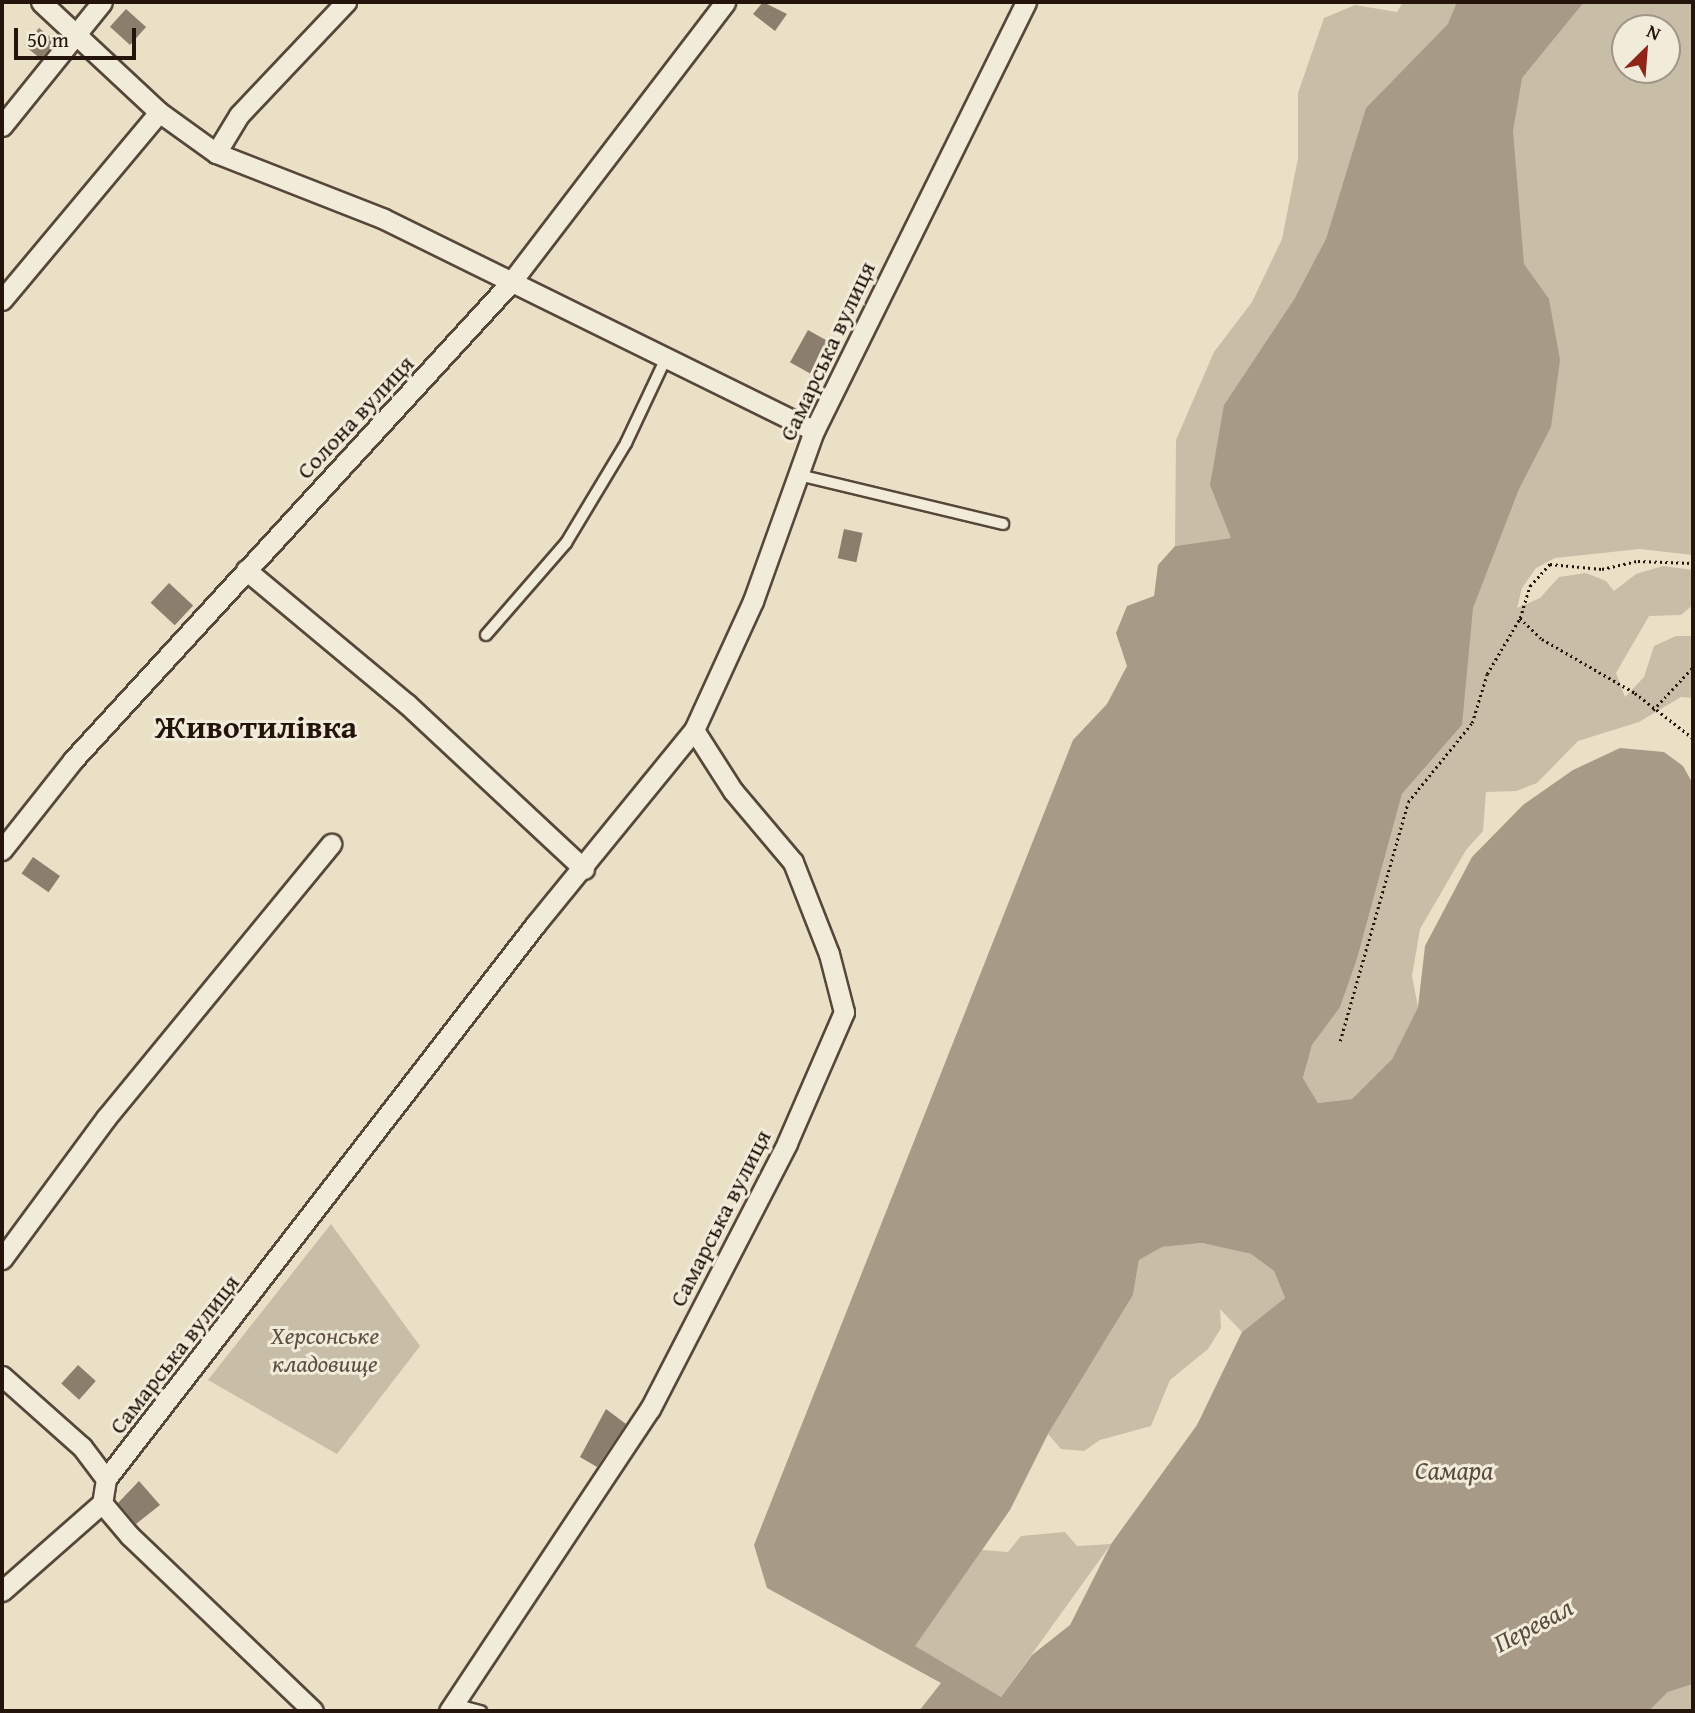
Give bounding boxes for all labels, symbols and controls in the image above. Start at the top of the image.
scale bar [18,14,140,58]
north arrow [1611,14,1681,84]
text: N [1642,16,1666,47]
text: 50 m [27,24,69,55]
street label: Самарська вулиця [773,257,881,445]
street label: Солона вулиця [290,349,420,485]
district label: Животилівка [155,708,357,746]
street label: Самарська вулиця [663,1125,777,1311]
street label: Самарська вулиця [103,1269,245,1439]
park label: Херсонське кладовище [271,1322,379,1378]
water label: Самара [1415,1454,1493,1486]
water label: Перевал [1488,1591,1578,1659]

